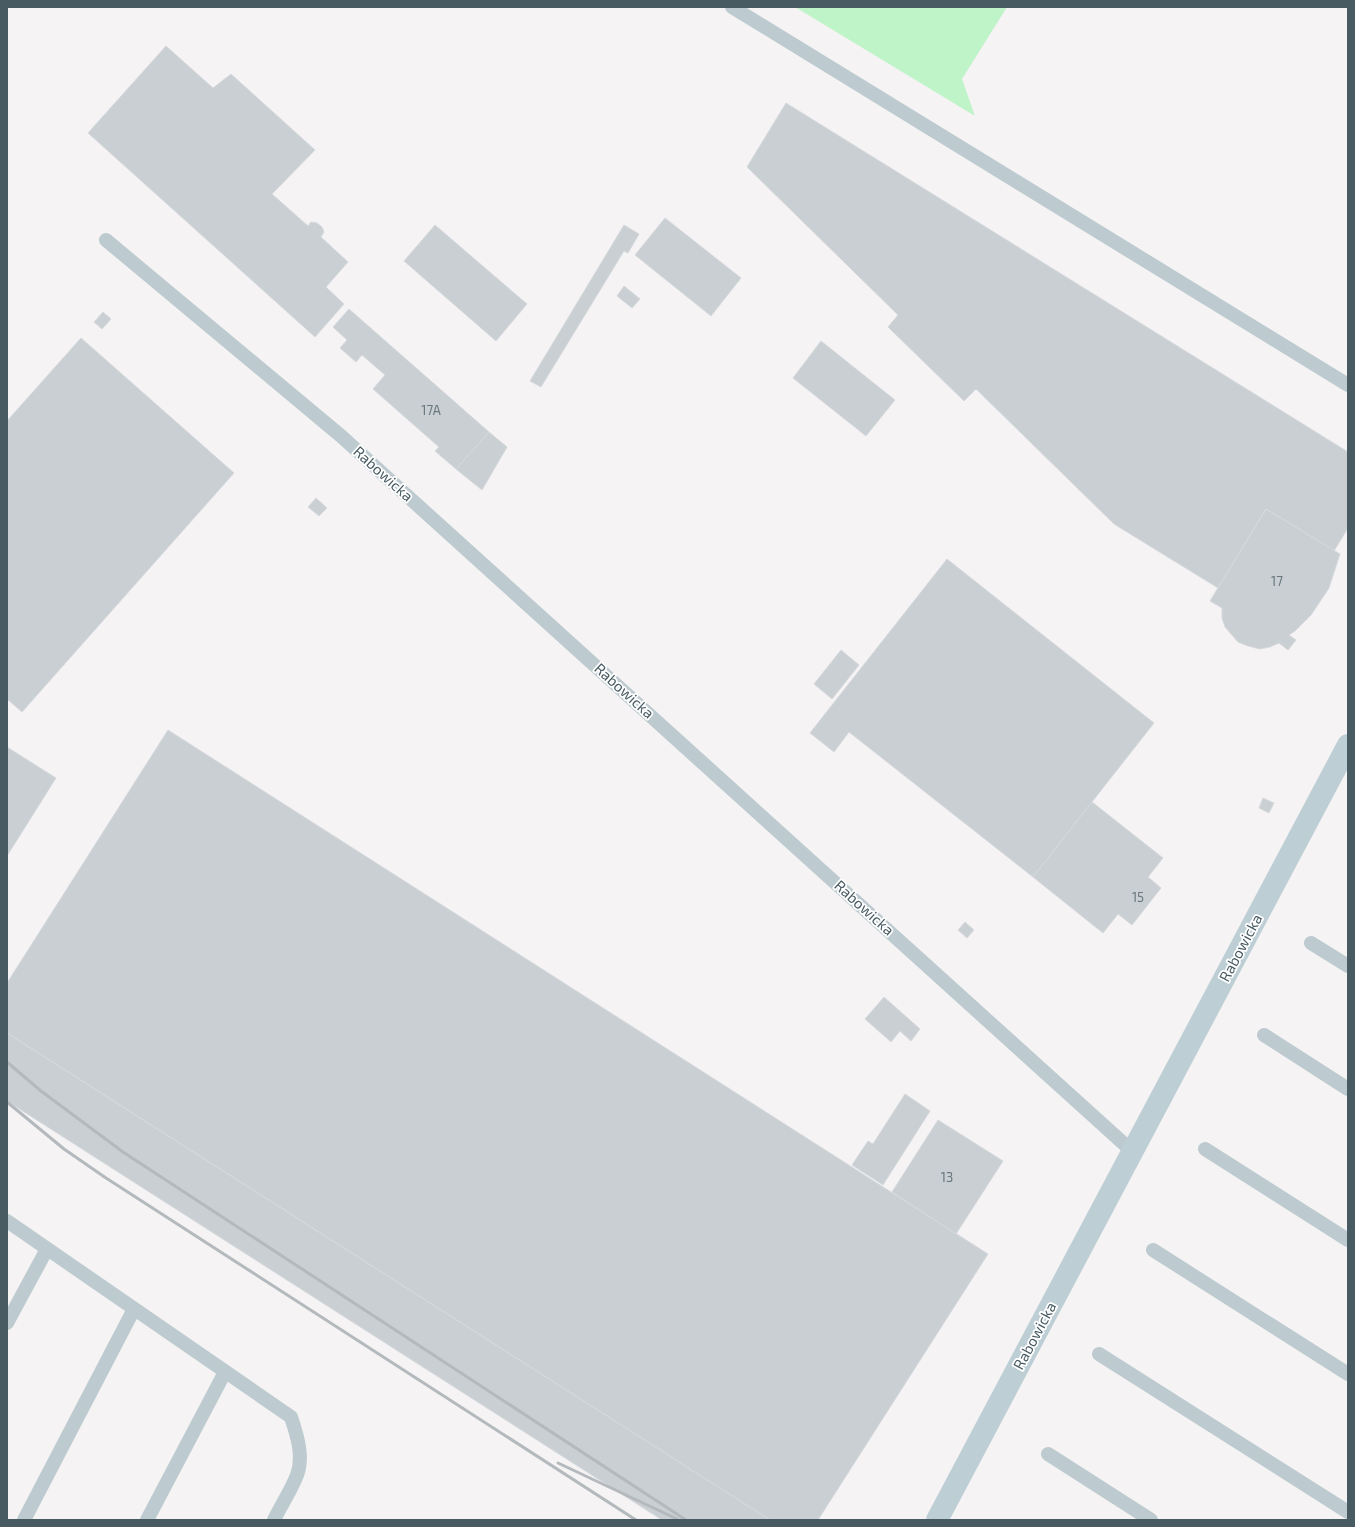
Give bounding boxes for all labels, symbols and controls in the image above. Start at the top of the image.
house number: 17A [421,402,441,418]
street label: Rabowicka [350,442,417,505]
house number: 17 [1271,573,1283,589]
street label: Rabowicka [591,659,658,722]
street label: Rabowicka [831,876,898,939]
house number: 15 [1132,889,1144,905]
street label: Rabowicka [1215,911,1265,984]
house number: 13 [941,1169,953,1185]
street label: Rabowicka [1009,1299,1059,1372]

